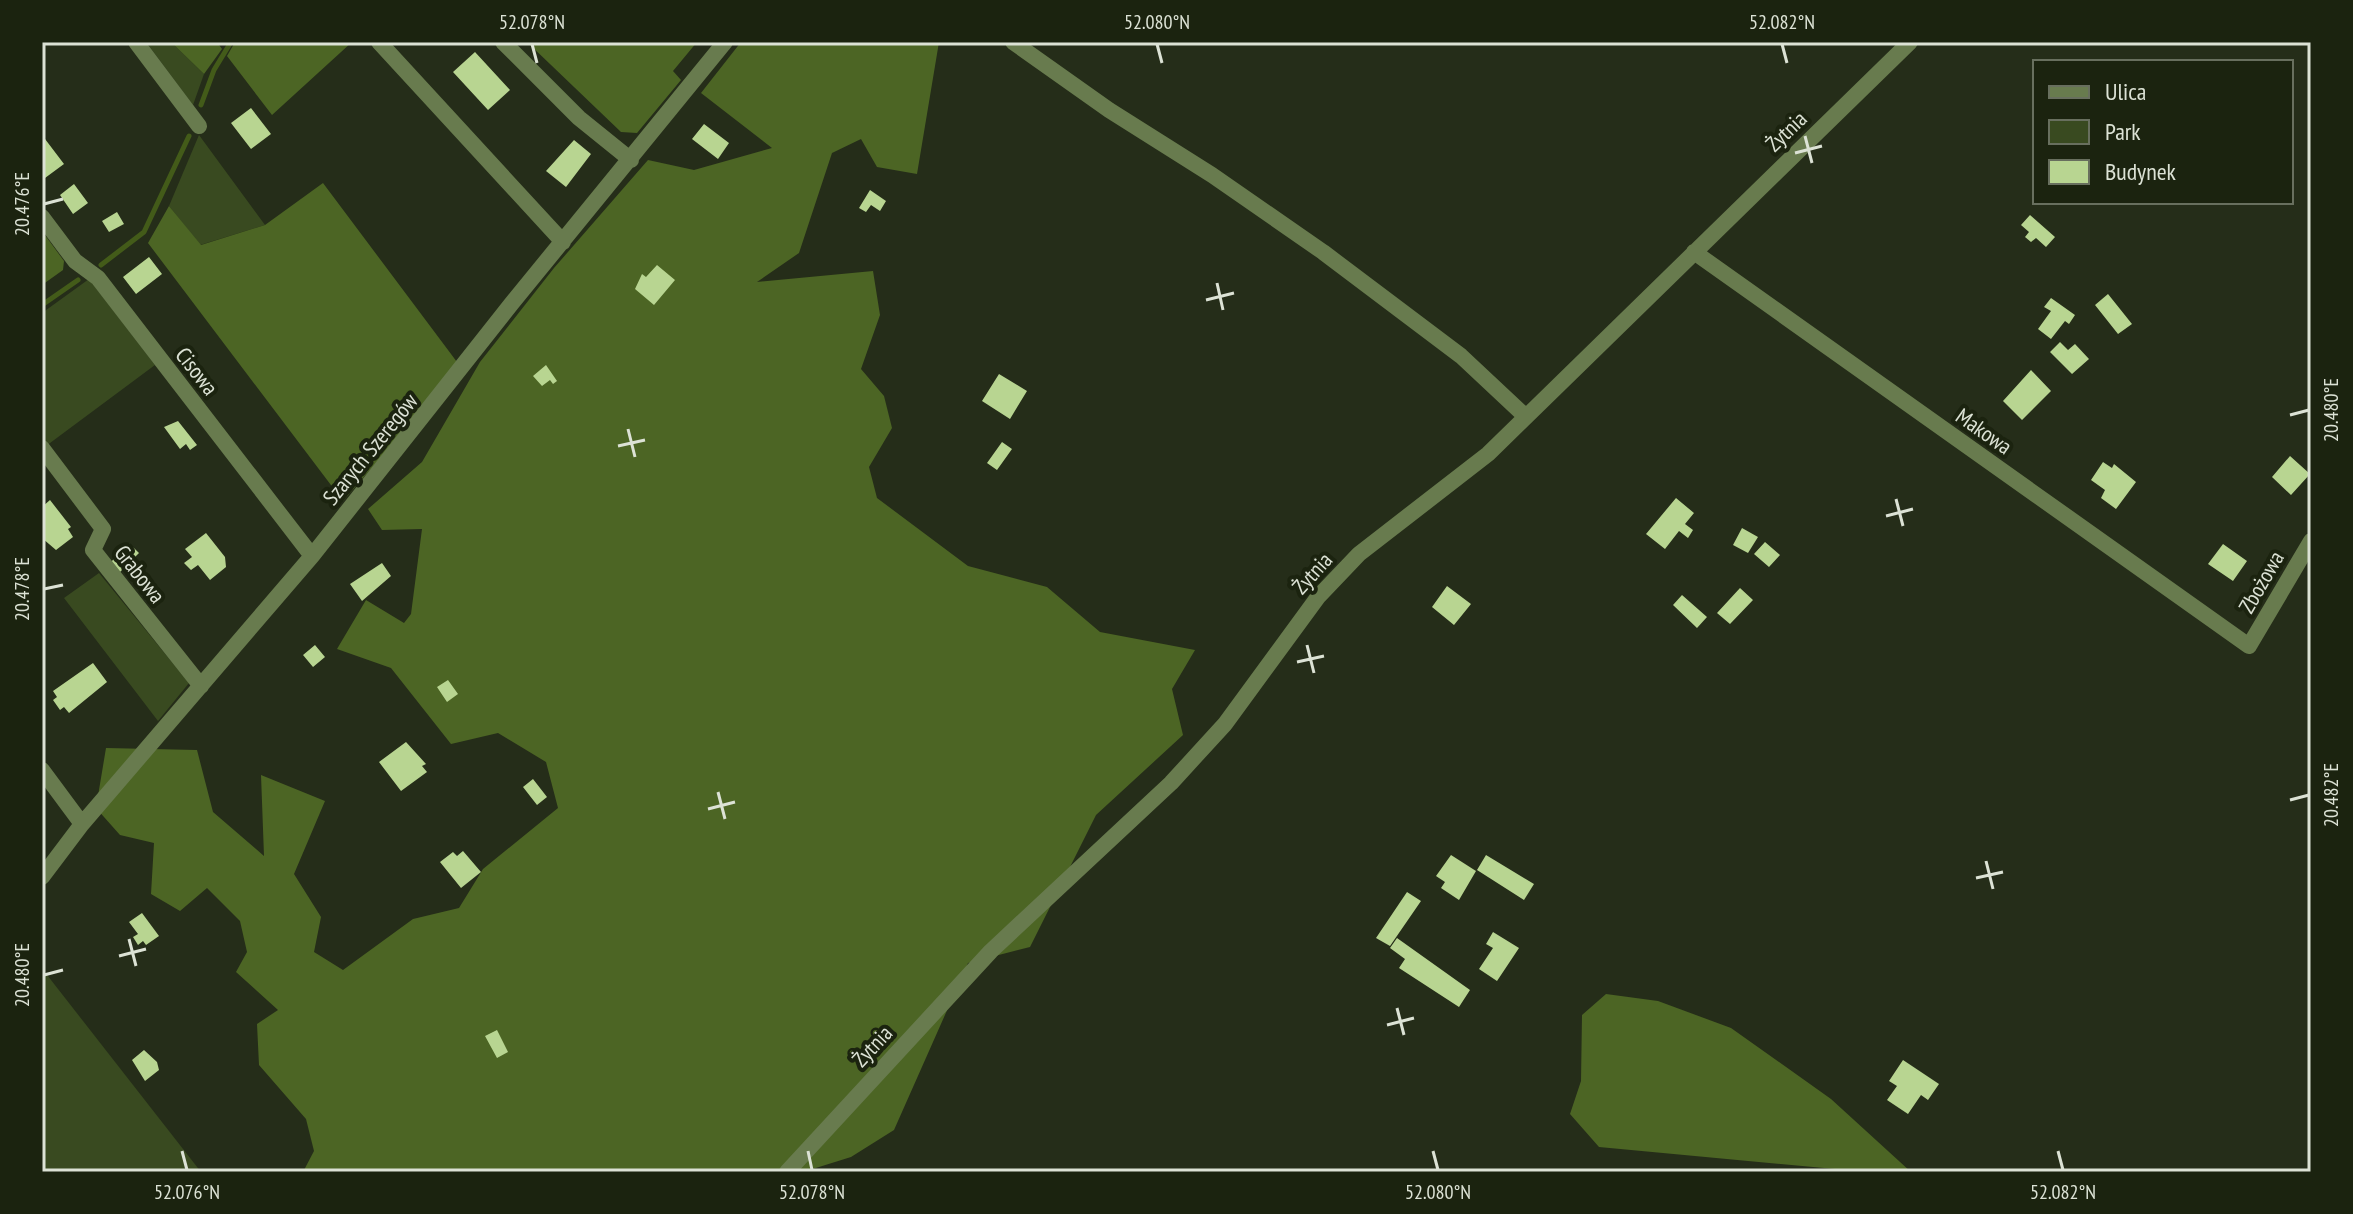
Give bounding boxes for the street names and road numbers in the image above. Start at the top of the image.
street label: Żytnia [1759,105,1813,157]
street label: Cisowa [170,341,224,401]
street label: Szarych Szeregów [316,388,424,510]
street label: Makowa [1950,402,2018,460]
street label: Grabowa [109,539,171,609]
street label: Żytnia [1286,546,1338,600]
street label: Zbożowa [2232,546,2290,618]
street label: Żytnia [846,1019,898,1073]

